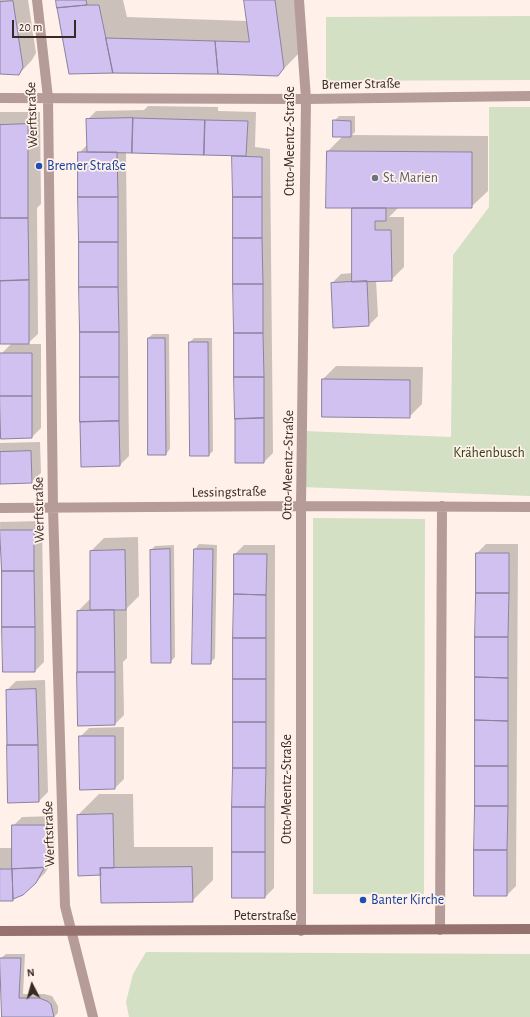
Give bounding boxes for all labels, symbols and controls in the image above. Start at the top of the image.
scale bar [14,12,78,38]
text: 20 m [19,21,42,33]
street label: Bremer Straße [321,75,401,93]
street label: Werftstraße [22,82,42,148]
street label: Otto-Meentz-Straße [282,86,298,196]
place label: Bremer Straße [47,158,126,174]
marker: Bremer Straße [34,161,44,171]
place label: St. Marien [383,170,438,186]
marker: St. Marien [370,173,380,183]
street label: Otto-Meentz-Straße [279,410,297,520]
park label: Krähenbusch [453,445,525,461]
street label: Werftstraße [30,477,48,543]
street label: Lessingstraße [192,483,266,501]
street label: Otto-Meentz-Straße [279,734,295,844]
street label: Werftstraße [39,801,59,867]
place label: Banter Kirche [371,892,444,908]
marker: Banter Kirche [358,895,368,905]
street label: Peterstraße [233,908,297,924]
north arrow [12,965,52,1005]
text: N [26,967,35,978]

